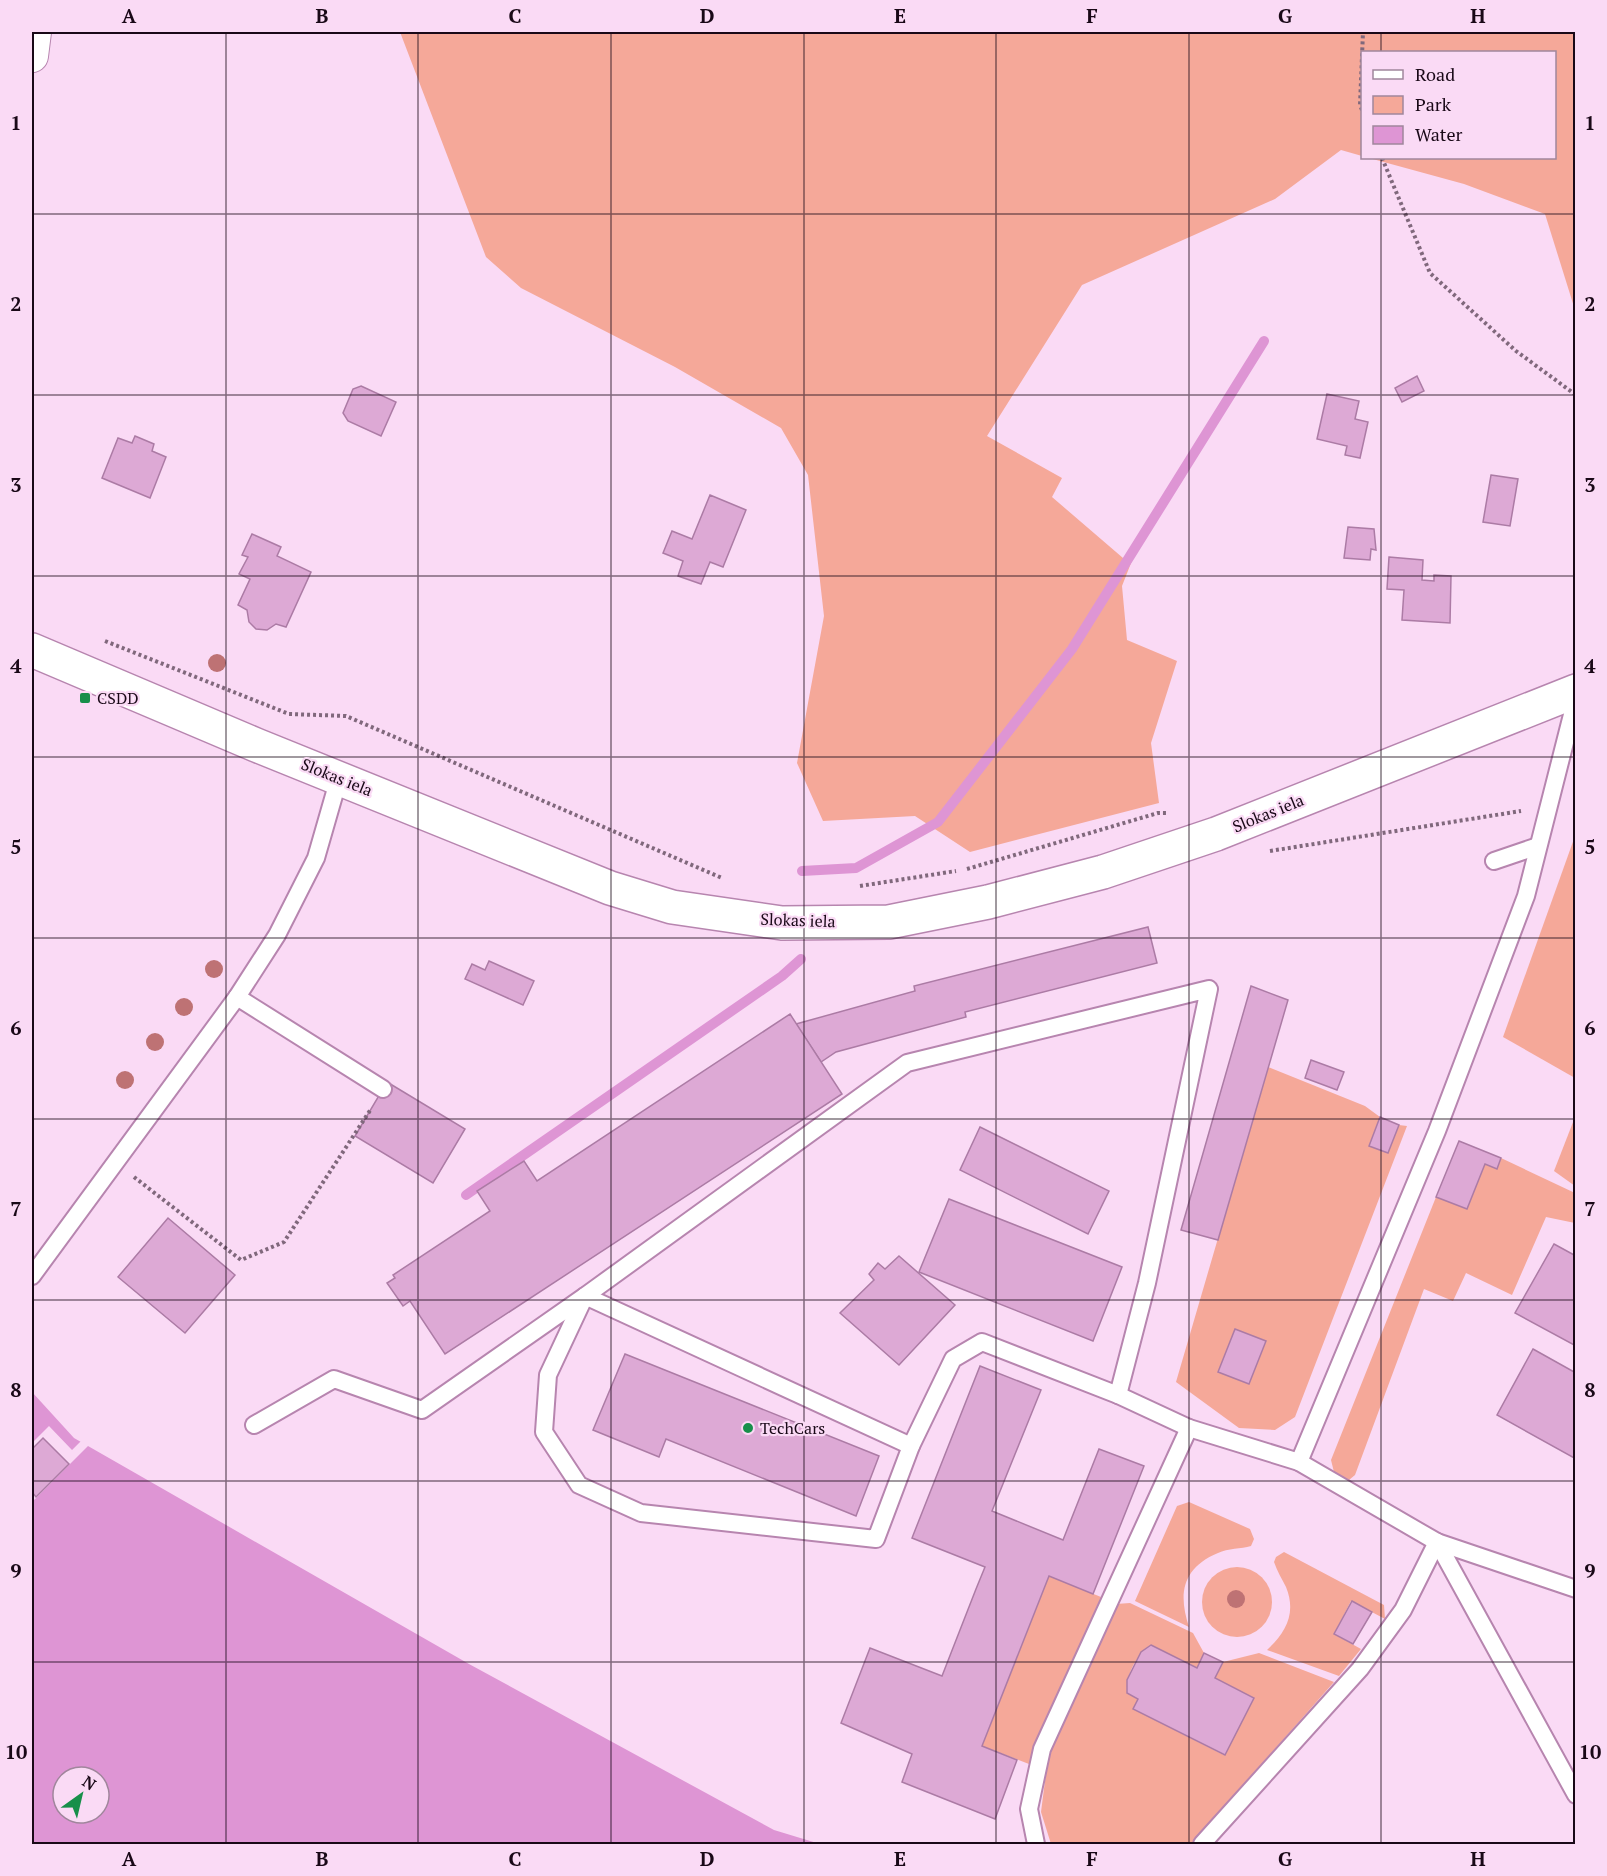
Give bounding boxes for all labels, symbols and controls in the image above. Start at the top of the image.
text: A [122,2,137,29]
text: B [316,2,329,29]
text: C [508,2,522,29]
text: D [700,2,714,29]
text: E [894,2,906,29]
text: F [1086,2,1098,29]
text: G [1278,2,1292,29]
text: H [1470,2,1486,29]
legend [1361,51,1556,159]
text: Road [1415,62,1455,86]
text: Park [1415,92,1452,116]
text: 1 [10,109,22,136]
text: 1 [1584,109,1596,136]
text: Water [1415,122,1462,146]
text: 2 [10,290,22,317]
text: 2 [1584,290,1596,317]
text: 3 [10,471,22,498]
text: 3 [1584,471,1596,498]
text: 4 [10,652,22,679]
text: 4 [1584,652,1596,679]
place label: CSDD [97,687,139,709]
marker: CSDD [78,691,92,705]
street label: Slokas iela [298,753,376,801]
street label: Slokas iela [1229,789,1307,837]
text: 5 [10,833,22,860]
text: 5 [1584,833,1596,860]
street label: Slokas iela [760,908,836,932]
text: 6 [10,1014,22,1041]
text: 6 [1584,1014,1596,1041]
text: 7 [10,1195,22,1222]
text: 7 [1584,1195,1596,1222]
text: 8 [10,1376,22,1403]
text: 8 [1584,1376,1596,1403]
place label: TechCars [760,1417,825,1439]
marker: TechCars [741,1421,755,1435]
text: 9 [10,1557,22,1584]
text: 9 [1584,1557,1596,1584]
text: 10 [5,1738,27,1765]
text: 10 [1579,1738,1601,1765]
north arrow [51,1765,111,1825]
text: N [78,1770,101,1795]
text: A [122,1845,137,1872]
text: B [316,1845,329,1872]
text: C [508,1845,522,1872]
text: D [700,1845,714,1872]
text: E [894,1845,906,1872]
text: F [1086,1845,1098,1872]
text: G [1278,1845,1292,1872]
text: H [1470,1845,1486,1872]

